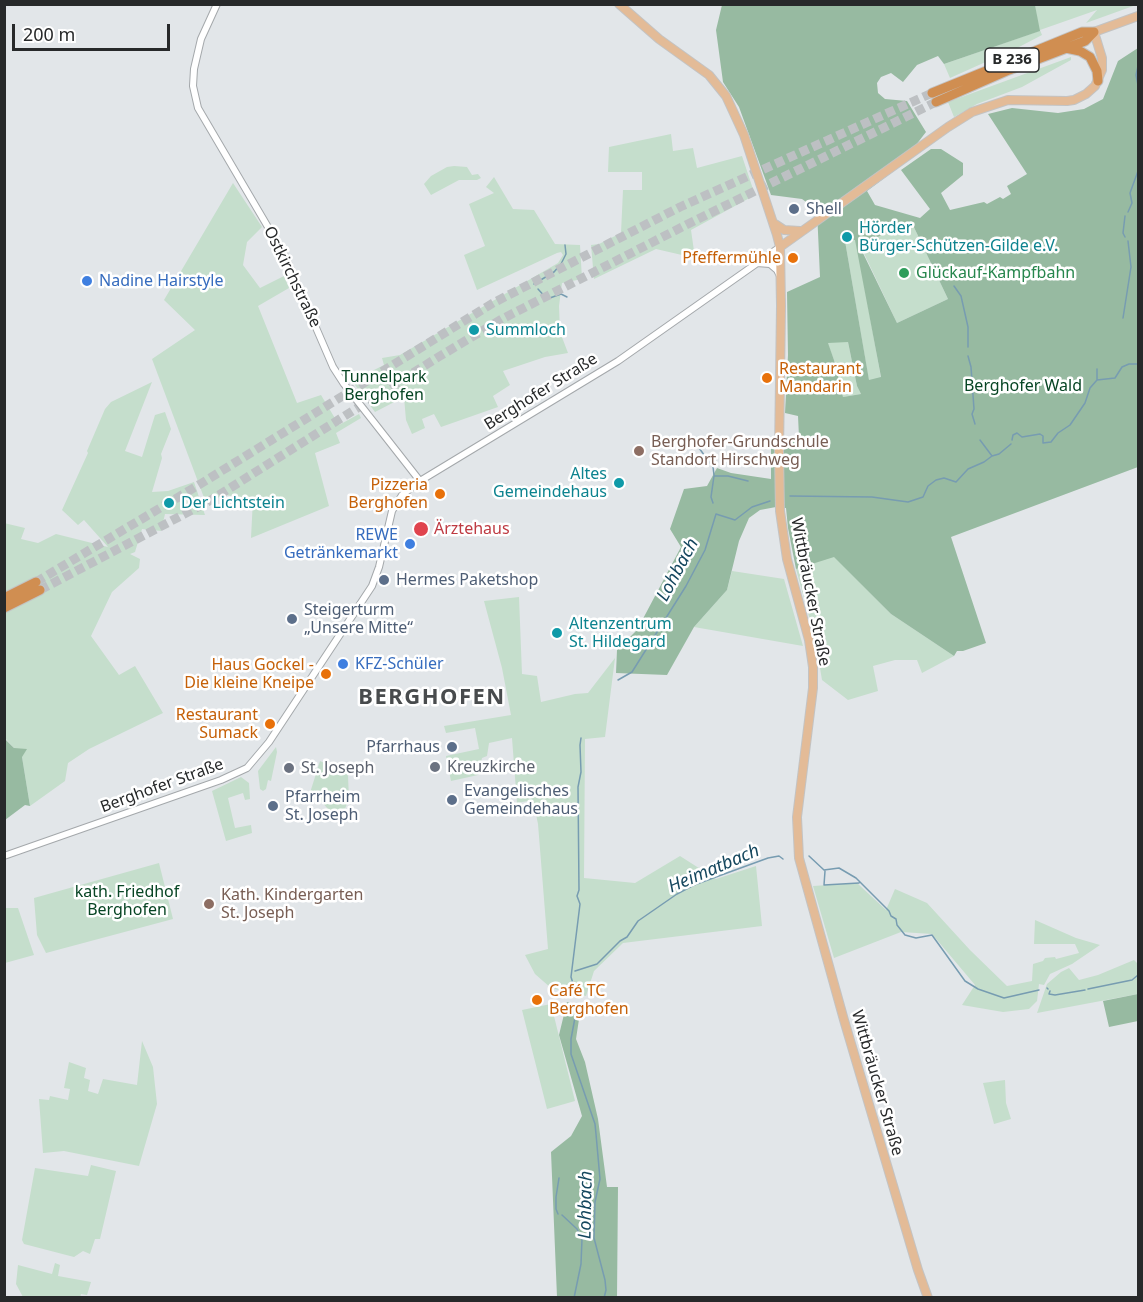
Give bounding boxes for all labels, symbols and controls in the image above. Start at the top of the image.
scale bar [15,12,172,50]
text: 200 m [23,22,75,46]
road number: B 236 [985,48,1039,72]
place label: Shell [806,199,842,219]
marker: Shell [787,202,801,216]
place label: Hörder Bürger-Schützen-Gilde e.V. [859,218,1058,256]
street label: Ostkirchstraße [259,223,325,331]
marker: Hörder Bürger-Schützen-Gilde e.V. [840,230,854,244]
place label: Pfeffermühle [682,248,781,268]
marker: Pfeffermühle [786,251,800,265]
place label: Glückauf-Kampfbahn [916,263,1075,283]
marker: Glückauf-Kampfbahn [897,266,911,280]
place label: Nadine Hairstyle [99,271,223,291]
marker: Nadine Hairstyle [80,274,94,288]
place label: Summloch [486,320,566,340]
marker: Summloch [467,323,481,337]
street label: Berghofer Straße [481,350,601,434]
place label: Restaurant Mandarin [779,359,861,397]
park label: Tunnelpark Berghofen [342,367,426,405]
marker: Restaurant Mandarin [760,371,774,385]
park label: Berghofer Wald [964,376,1082,396]
place label: Berghofer-Grundschule Standort Hirschweg [651,432,829,470]
marker: Berghofer-Grundschule Standort Hirschweg [632,444,646,458]
place label: Altes Gemeindehaus [493,464,607,502]
place label: Pizzeria Berghofen [348,475,428,513]
marker: Altes Gemeindehaus [612,476,626,490]
marker: Pizzeria Berghofen [433,487,447,501]
place label: Der Lichtstein [181,493,285,513]
marker: Der Lichtstein [162,496,176,510]
street label: Wittbräucker Straße [786,516,834,668]
place label: Ärztehaus [434,519,510,539]
marker: Ärztehaus [412,520,430,538]
place label: REWE Getränkemarkt [284,525,398,563]
water label: Lohbach [652,535,704,605]
marker: REWE Getränkemarkt [403,537,417,551]
place label: Hermes Paketshop [396,570,538,590]
marker: Hermes Paketshop [377,573,391,587]
place label: Steigerturm „Unsere Mitte“ [304,600,413,638]
marker: Steigerturm „Unsere Mitte“ [285,612,299,626]
place label: Altenzentrum St. Hildegard [569,614,672,652]
marker: Altenzentrum St. Hildegard [550,626,564,640]
place label: KFZ-Schüler [355,654,444,674]
place label: Haus Gockel - Die kleine Kneipe [184,655,314,693]
marker: KFZ-Schüler [336,657,350,671]
marker: Haus Gockel - Die kleine Kneipe [319,667,333,681]
district label: BERGHOFEN [358,685,506,711]
place label: Restaurant Sumack [176,705,258,743]
marker: Restaurant Sumack [263,717,277,731]
place label: Pfarrhaus [366,737,440,757]
marker: Pfarrhaus [445,740,459,754]
street label: Berghofer Straße [98,755,226,817]
place label: Kreuzkirche [447,757,535,777]
place label: St. Joseph [301,758,374,778]
marker: Kreuzkirche [428,760,442,774]
marker: St. Joseph [282,761,296,775]
place label: Evangelisches Gemeindehaus [464,781,578,819]
place label: Pfarrheim St. Joseph [285,787,360,825]
marker: Evangelisches Gemeindehaus [445,793,459,807]
marker: Pfarrheim St. Joseph [266,799,280,813]
water label: Heimatbach [665,840,763,898]
park label: kath. Friedhof Berghofen [75,882,179,920]
place label: Kath. Kindergarten St. Joseph [221,885,363,923]
marker: Kath. Kindergarten St. Joseph [202,897,216,911]
place label: Café TC Berghofen [549,981,629,1019]
marker: Café TC Berghofen [530,993,544,1007]
street label: Wittbräucker Straße [847,1008,907,1158]
water label: Lohbach [575,1171,597,1239]

